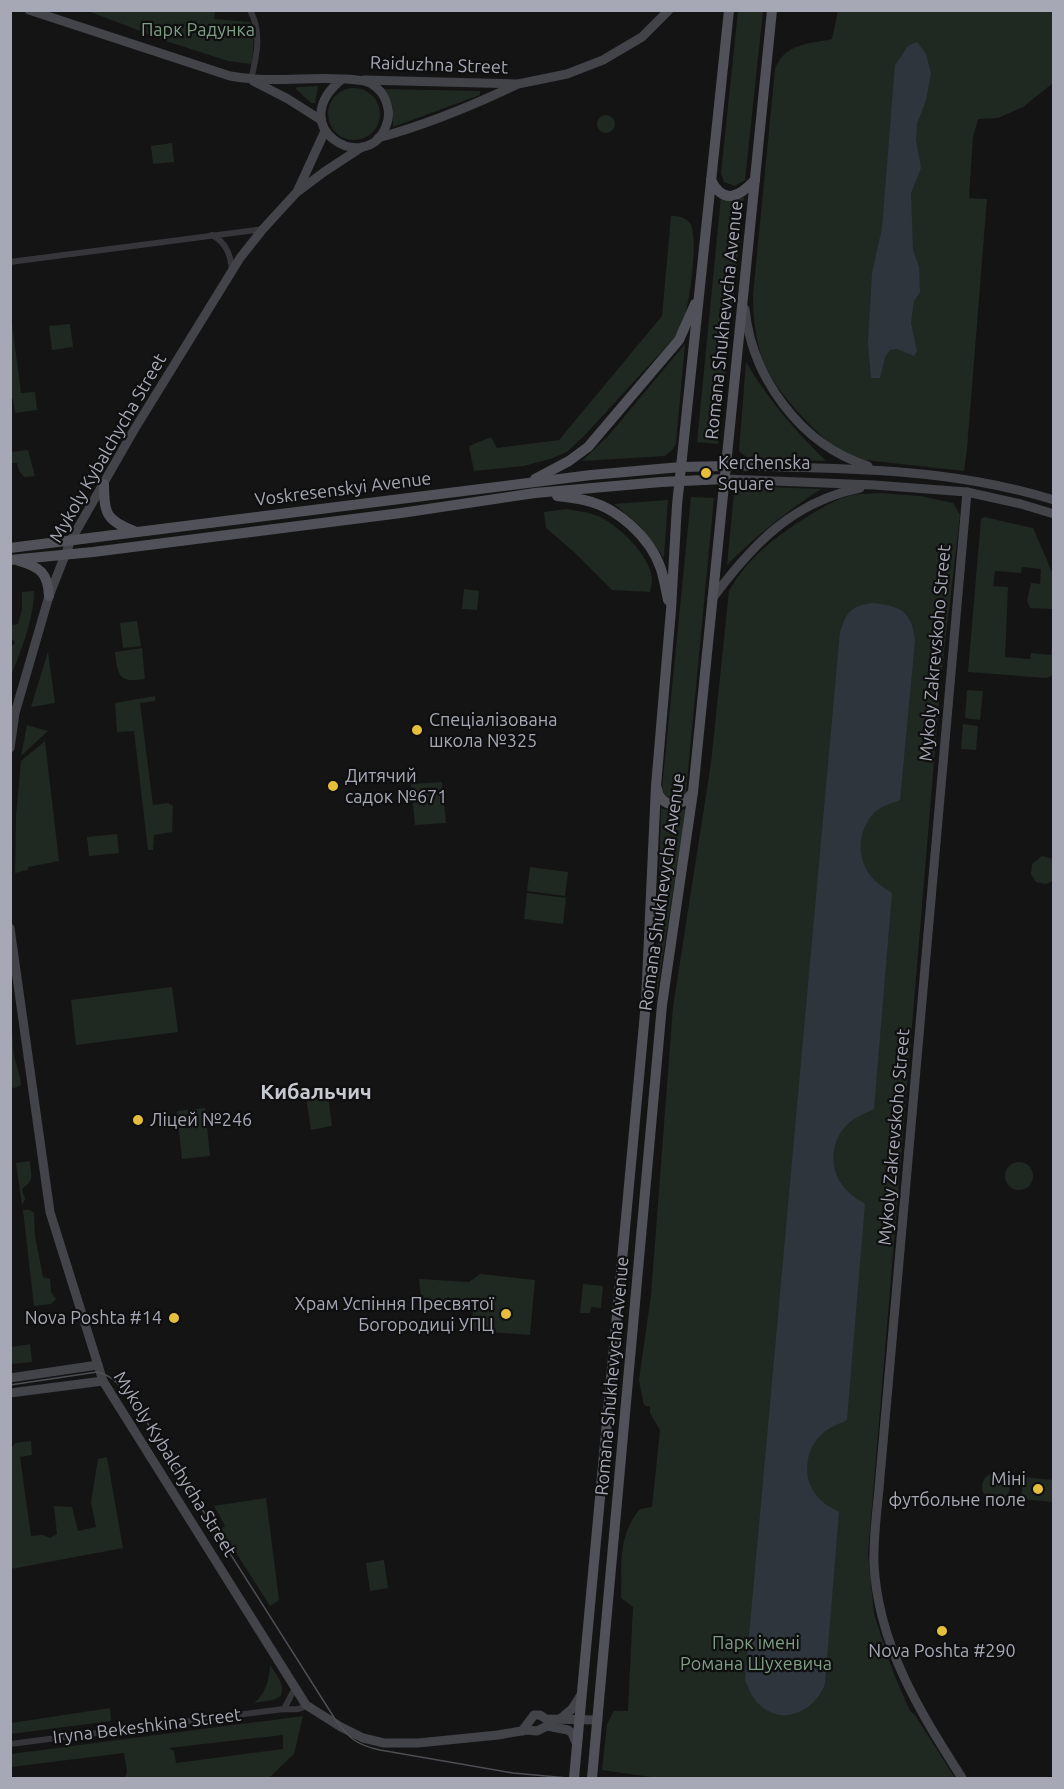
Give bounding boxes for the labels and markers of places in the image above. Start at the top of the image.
place label: Kerchenska Square [718,452,810,493]
marker: Kerchenska Square [699,466,713,480]
place label: Спеціалізована школа №325 [429,709,557,750]
marker: Спеціалізована школа №325 [410,723,424,737]
place label: Дитячий садок №671 [345,765,447,806]
marker: Дитячий садок №671 [326,779,340,793]
place label: Ліцей №246 [150,1109,252,1129]
marker: Ліцей №246 [131,1113,145,1127]
place label: Храм Успіння Пресвятої Богородиці УПЦ [295,1293,495,1334]
place label: Nova Poshta #14 [25,1307,162,1327]
marker: Храм Успіння Пресвятої Богородиці УПЦ [499,1307,513,1321]
marker: Nova Poshta #14 [167,1311,181,1325]
place label: Міні футбольне поле [888,1468,1026,1509]
marker: Міні футбольне поле [1031,1482,1045,1496]
marker: Nova Poshta #290 [935,1624,949,1638]
place label: Nova Poshta #290 [868,1640,1016,1660]

